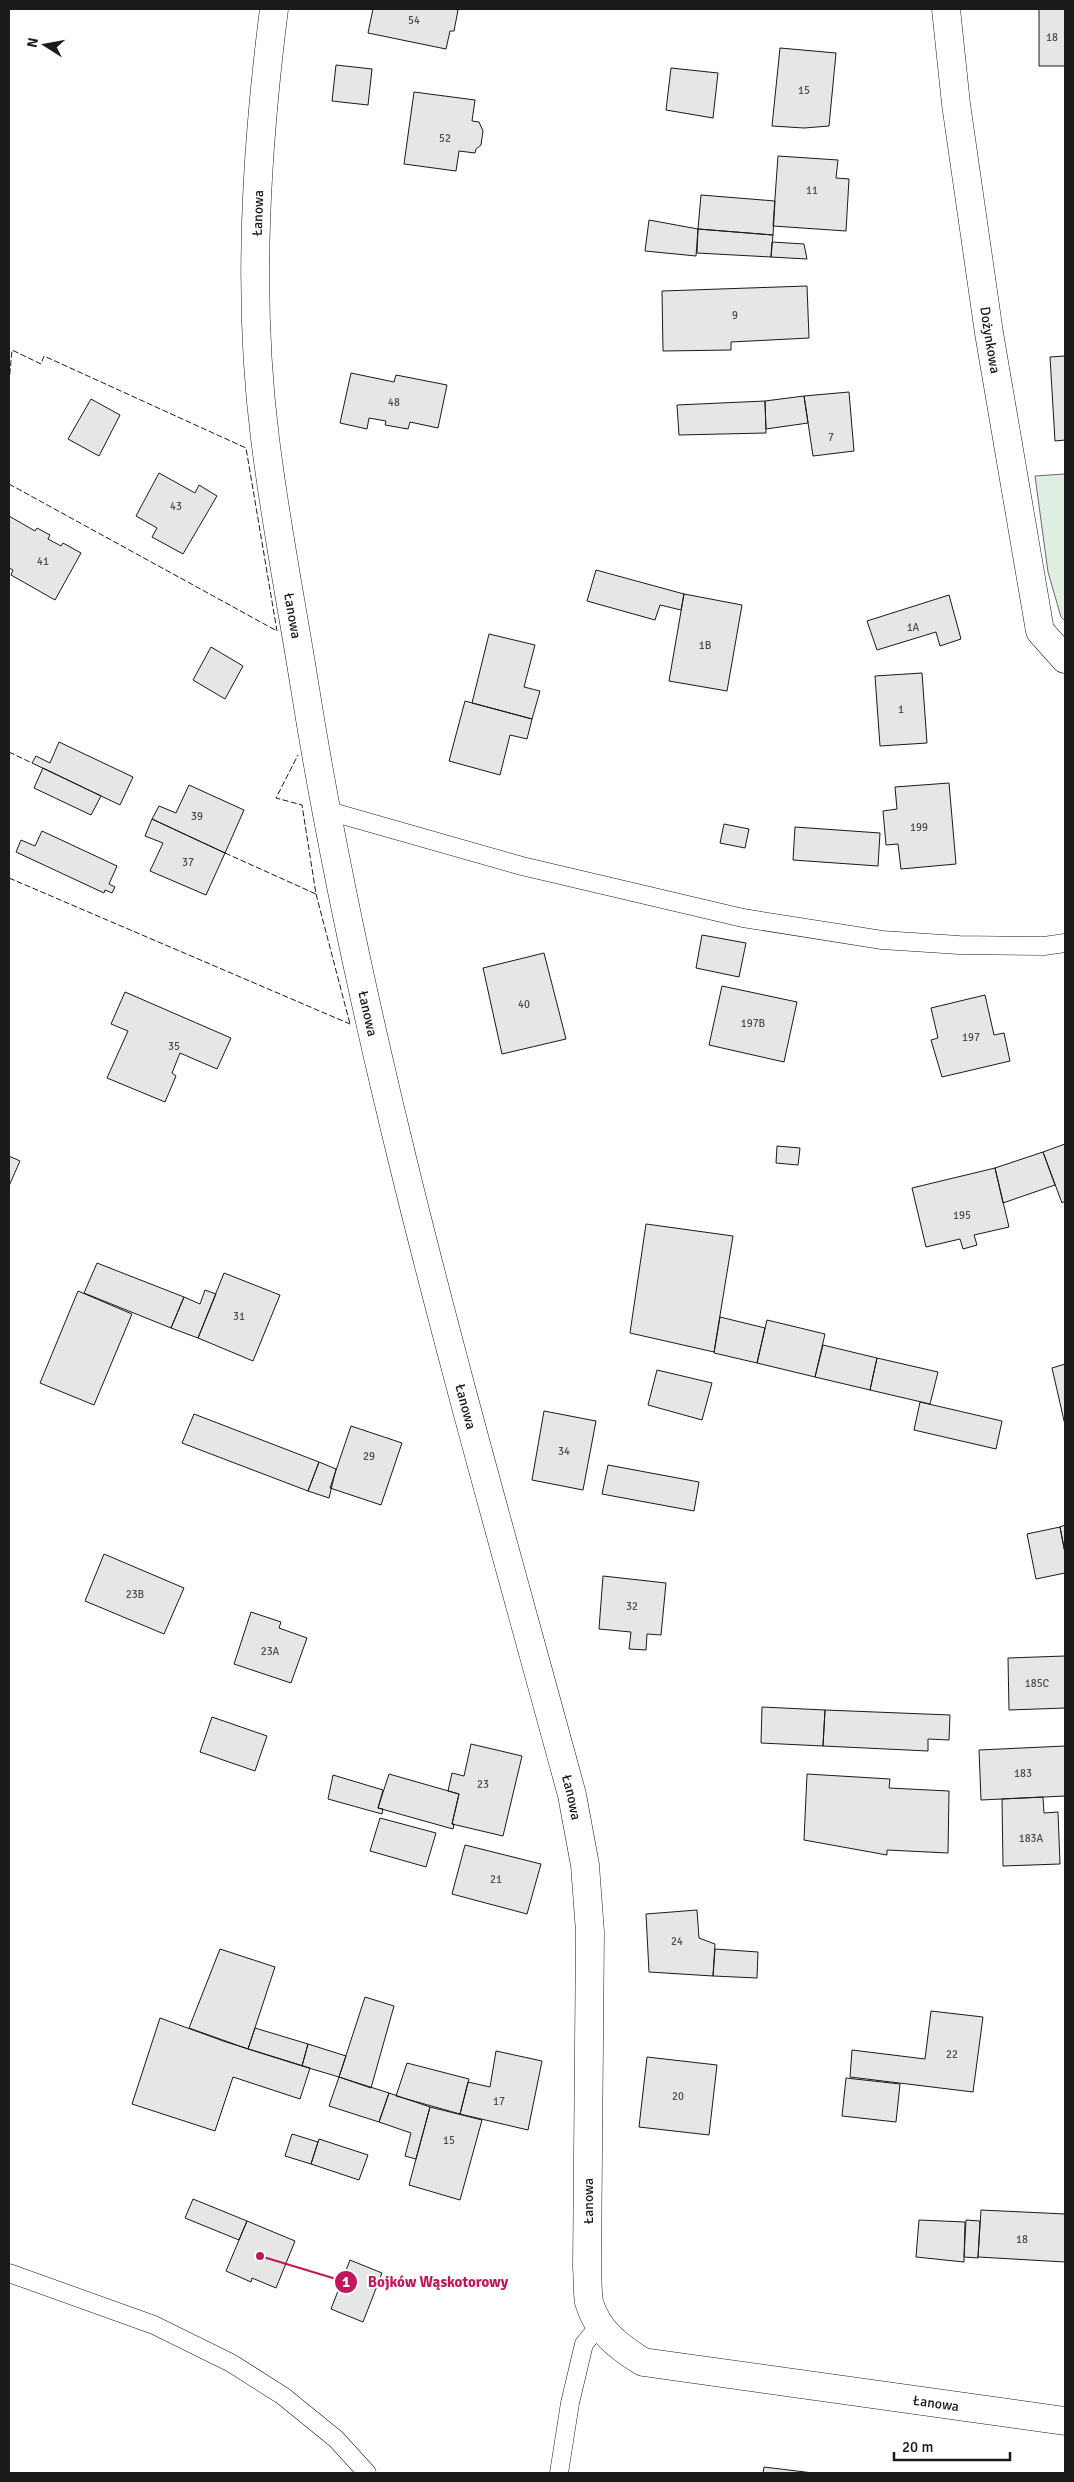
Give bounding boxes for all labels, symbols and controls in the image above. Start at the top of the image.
house number: 54 [408,14,420,27]
north arrow [20,20,70,70]
house number: 18 [1046,31,1058,44]
text: N [23,36,42,49]
house number: 15 [798,84,810,97]
house number: 52 [439,132,451,145]
house number: 11 [806,184,818,197]
street label: Łanowa [249,190,267,236]
street label: Dożynkowa [977,305,1004,375]
house number: 9 [732,309,738,322]
house number: 48 [388,396,400,409]
house number: 7 [828,431,834,444]
house number: 43 [170,500,182,513]
house number: 41 [37,555,49,568]
street label: Łanowa [281,591,305,640]
house number: 1A [907,621,920,634]
house number: 1B [699,639,712,652]
house number: 1 [898,703,904,716]
house number: 39 [191,810,203,823]
house number: 199 [910,821,928,834]
house number: 37 [182,856,194,869]
street label: Łanowa [355,989,381,1038]
house number: 40 [518,998,530,1011]
house number: 197B [741,1017,766,1030]
house number: 197 [962,1031,980,1044]
house number: 35 [168,1040,180,1053]
house number: 195 [953,1209,971,1222]
house number: 31 [233,1310,245,1323]
street label: Łanowa [452,1382,480,1431]
house number: 34 [558,1445,570,1458]
house number: 29 [363,1450,375,1463]
house number: 23B [126,1588,145,1601]
house number: 32 [626,1600,638,1613]
house number: 23A [261,1645,280,1658]
house number: 185C [1025,1677,1050,1690]
house number: 183 [1014,1767,1032,1780]
street label: Łanowa [558,1773,585,1821]
house number: 23 [477,1778,489,1791]
house number: 183A [1019,1832,1044,1845]
house number: 21 [490,1873,502,1886]
house number: 24 [671,1935,683,1948]
house number: 22 [946,2048,958,2061]
house number: 20 [672,2090,684,2103]
house number: 17 [493,2095,505,2108]
house number: 15 [443,2134,455,2147]
street label: Łanowa [580,2178,597,2224]
house number: 18 [1016,2233,1028,2246]
callout: Bojków Wąskotorowy [333,2267,518,2297]
text: 1 [342,2273,350,2291]
text: Bojków Wąskotorowy [368,2273,509,2291]
street label: Łanowa [912,2391,960,2415]
scale bar [894,2430,1010,2462]
text: 20 m [902,2438,933,2456]

